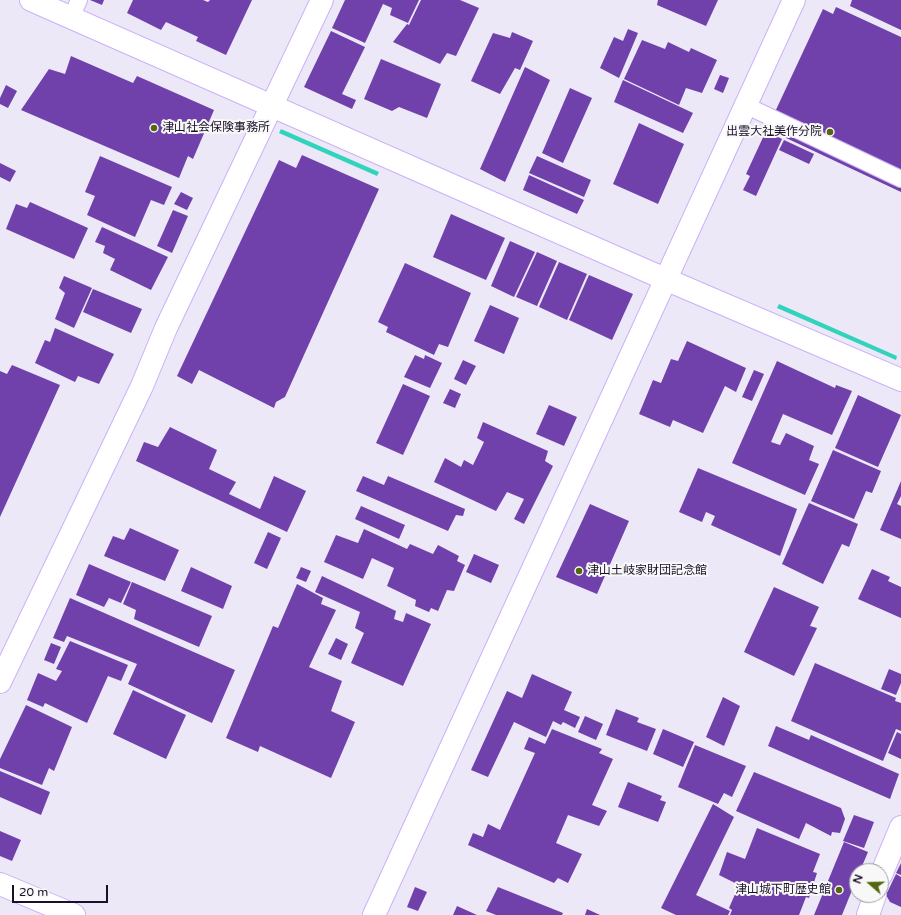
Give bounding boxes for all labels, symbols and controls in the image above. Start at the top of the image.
place label: 津山社会保険事務所 [162,121,270,135]
marker: 津山社会保険事務所 [149,123,159,133]
place label: 出雲大社美作分院 [726,125,822,139]
marker: 出雲大社美作分院 [825,127,835,137]
place label: 津山土岐家財団記念館 [587,564,707,578]
marker: 津山土岐家財団記念館 [574,566,584,576]
north arrow [849,863,889,903]
text: N [851,873,866,885]
scale bar [14,877,110,903]
place label: 津山城下町歴史館 [735,883,831,897]
text: 20 m [19,885,48,899]
marker: 津山城下町歴史館 [834,885,844,895]

